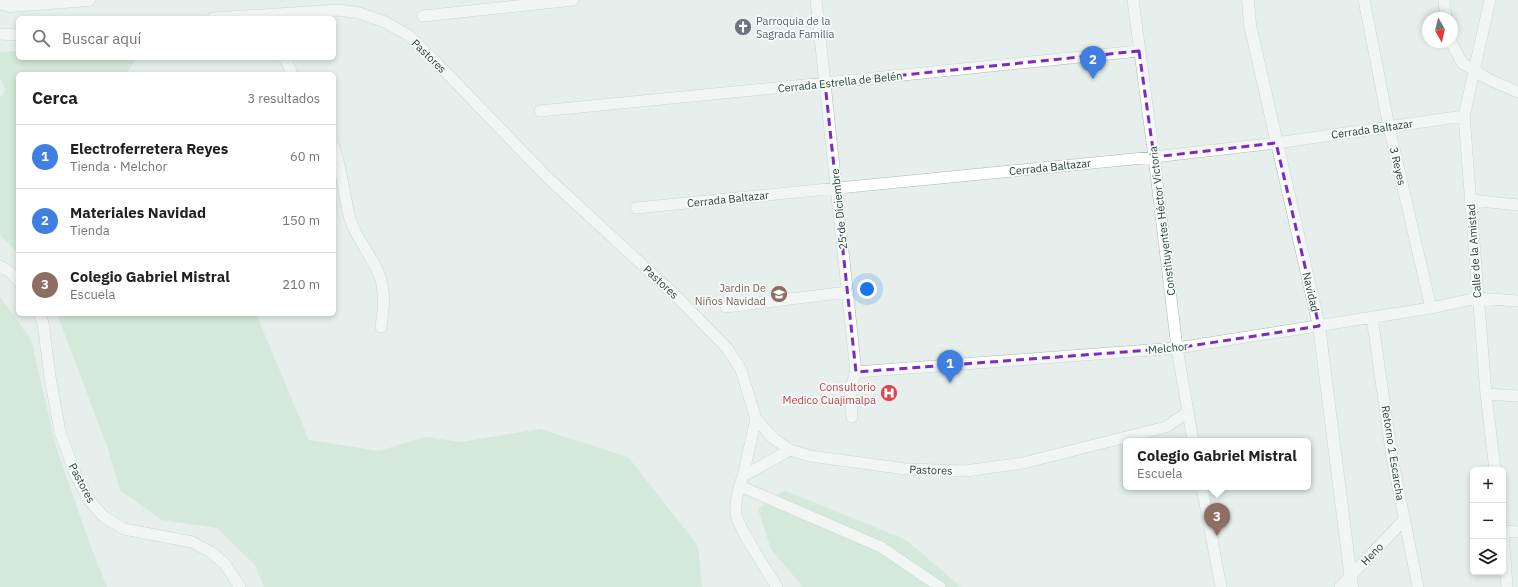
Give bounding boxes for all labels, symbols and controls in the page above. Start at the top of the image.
north arrow [1422,12,1458,48]
place label: Parroquia de la Sagrada Familia [756,14,834,41]
search box [16,16,336,60]
church icon: Parroquia de la Sagrada Familia [733,17,753,37]
icon: search [30,27,52,49]
text: Buscar aquí [62,29,141,48]
street label: Pastores [409,36,449,76]
pin: 2 [1080,46,1106,79]
street label: Cerrada Estrella de Belén [777,68,903,96]
text: Cerca [32,87,78,109]
text: 3 resultados [247,90,320,107]
street label: Cerrada Baltazar [1330,116,1414,142]
text: Electroferretera Reyes [70,139,228,158]
street label: Constituyentes Héctor Victoria [1146,145,1178,296]
street label: 3 Reyes [1387,145,1409,187]
text: 1 [41,148,49,165]
text: 60 m [290,148,320,165]
street label: Cerrada Baltazar [1008,156,1092,178]
text: Tienda · Melchor [70,158,167,175]
street label: 25 de Diciembre [828,168,850,250]
street label: Cerrada Baltazar [686,188,770,210]
text: Materiales Navidad [70,203,206,222]
street label: Calle de la Amistad [1464,203,1484,299]
text: 2 [41,212,49,229]
text: 150 m [282,212,320,229]
text: Tienda [70,222,110,239]
street label: Pastores [640,262,682,302]
text: Colegio Gabriel Mistral [70,267,230,286]
street label: Navidad [1300,271,1322,313]
text: 3 [41,276,49,293]
text: 210 m [282,276,320,293]
your location [857,279,877,299]
place label: Jardin De Niños Navidad [695,281,766,308]
school or university icon: Jardin De Niños Navidad [769,284,789,304]
text: Escuela [70,286,115,303]
street label: Melchor [1147,339,1189,357]
pin: 1 [937,350,963,383]
place label: Consultorio Medico Cuajimalpa [783,380,876,407]
hospital icon: Consultorio Medico Cuajimalpa [879,383,899,403]
street label: Retorno 1 Escarcha [1379,405,1407,502]
popup [1123,438,1311,490]
text: Colegio Gabriel Mistral [1137,446,1297,465]
street label: Pastores [66,461,98,505]
street label: Pastores [909,462,953,478]
text: Escuela [1137,465,1183,482]
map controls [1470,467,1506,575]
button: + [1470,467,1506,503]
pin: 3 [1204,503,1230,536]
button: − [1470,503,1506,539]
button: layers [1470,539,1506,575]
street label: Heno [1358,540,1386,568]

